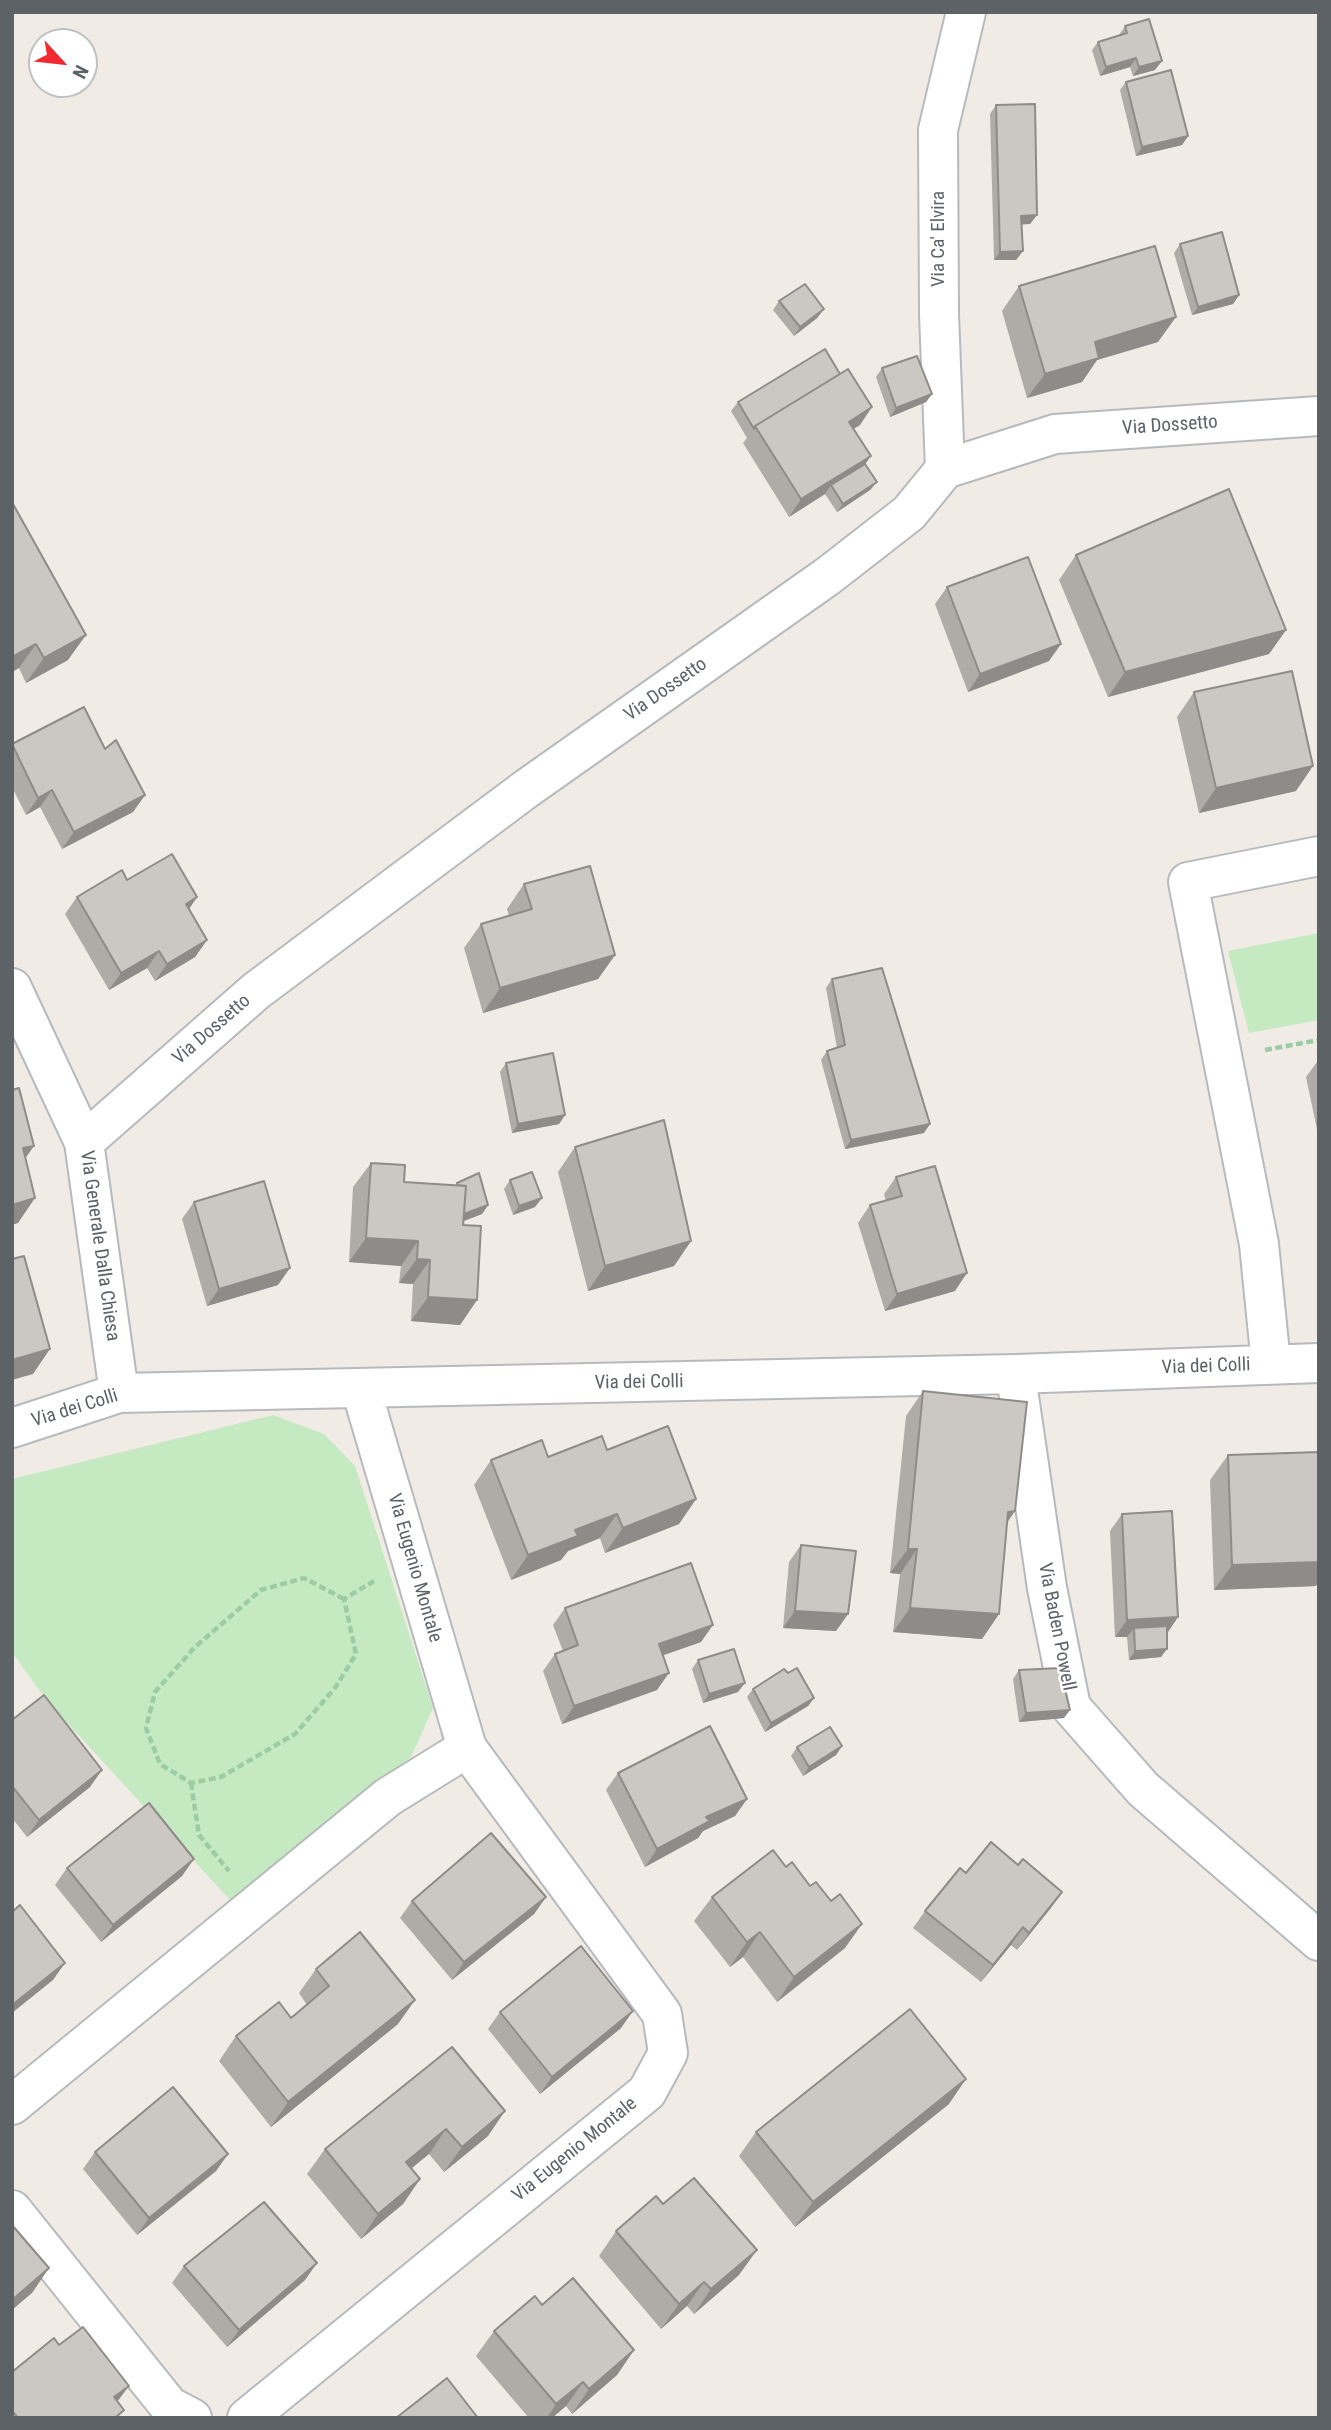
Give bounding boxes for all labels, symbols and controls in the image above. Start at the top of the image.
north arrow [28,28,98,98]
text: N [67,61,93,82]
street label: Via Ca' Elvira [928,191,950,287]
street label: Via Dossetto [1121,411,1219,441]
street label: Via Dossetto [620,653,712,727]
street label: Via Dossetto [168,990,256,1070]
street label: Via Generale Dalla Chiesa [74,1149,124,1343]
street label: Via dei Colli [1161,1354,1251,1380]
street label: Via dei Colli [594,1371,684,1395]
street label: Via dei Colli [29,1385,121,1433]
street label: Via Eugenio Montale [382,1491,446,1645]
street label: Via Baden Powell [1032,1561,1080,1693]
street label: Via Eugenio Montale [508,2093,642,2207]

